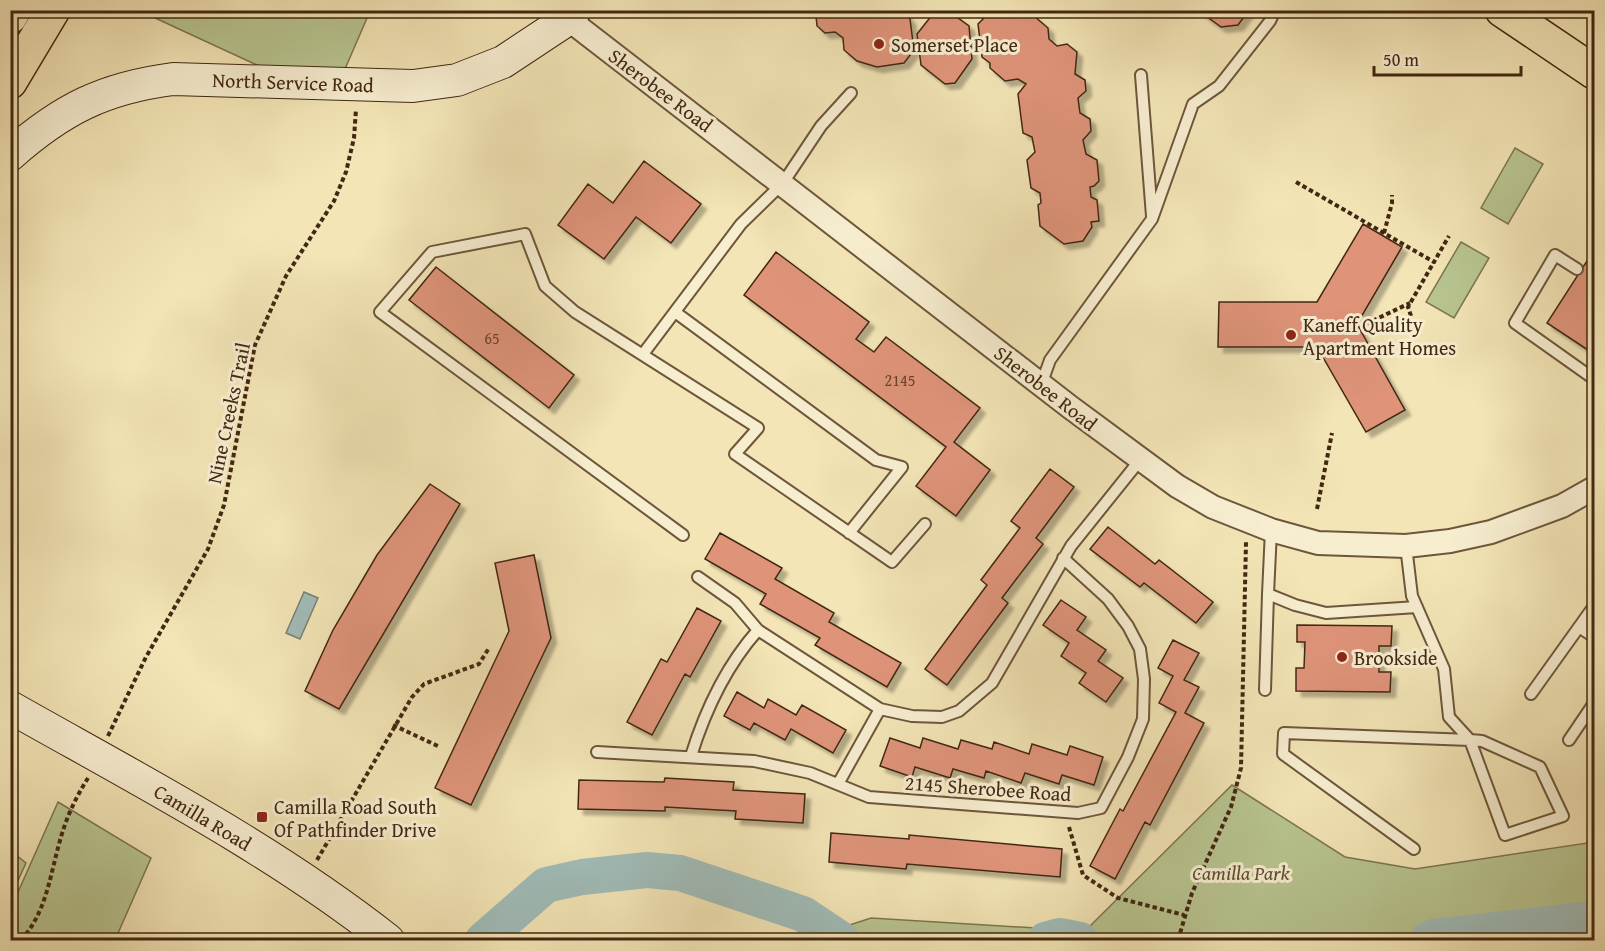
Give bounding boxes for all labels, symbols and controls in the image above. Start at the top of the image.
place label: Somerset Place [891,30,1018,59]
marker: Somerset Place [872,37,886,51]
scale bar [1374,39,1521,77]
street label: Sherobee Road [603,41,719,139]
text: 50 m [1383,46,1419,73]
street label: North Service Road [212,65,375,99]
place label: Kaneff Quality Apartment Homes [1303,310,1456,362]
house number: 65 [484,326,500,350]
marker: Kaneff Quality Apartment Homes [1284,328,1298,342]
street label: Sherobee Road [988,338,1104,438]
street label: Nine Creeks Trail [199,339,257,486]
house number: 2145 [885,368,915,392]
place label: Brookside [1354,643,1437,672]
marker: Brookside [1335,650,1349,664]
street label: 2145 Sherobee Road [904,768,1073,808]
street label: Camilla Road [149,776,258,858]
place label: Camilla Road South Of Pathfinder Drive [274,792,437,844]
marker: Camilla Road South Of Pathfinder Drive [255,810,269,824]
park label: Camilla Park [1192,858,1291,887]

